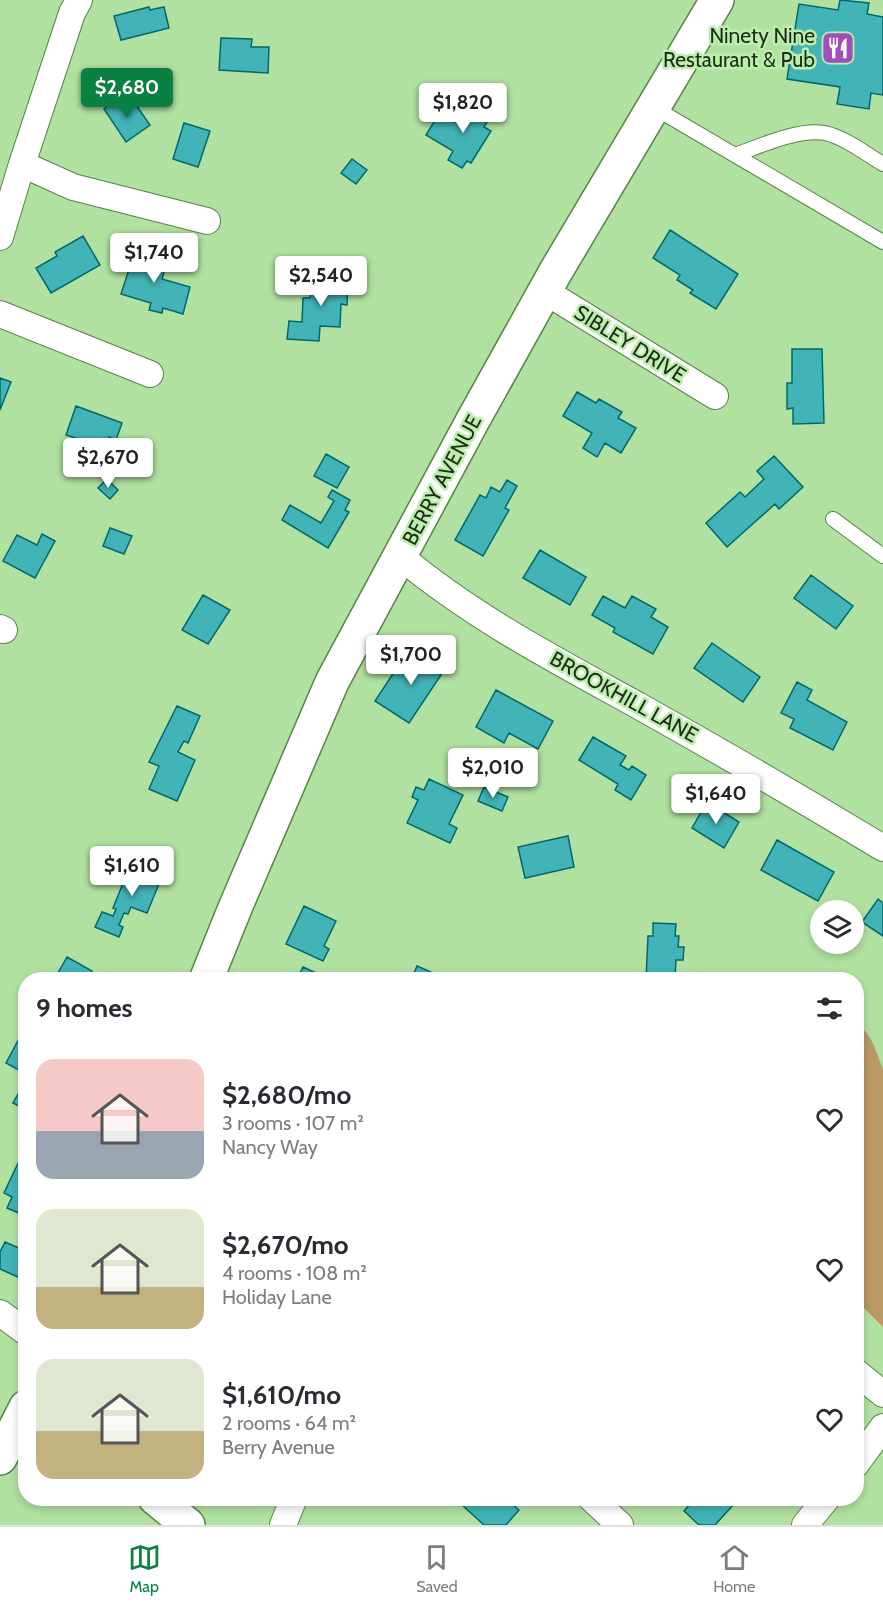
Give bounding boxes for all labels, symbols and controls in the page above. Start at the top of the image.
place label: Ninety Nine Restaurant & Pub [663,23,815,72]
restaurant icon: Ninety Nine Restaurant & Pub [820,30,856,66]
pin: $2,680 [78,68,176,119]
text: $2,680 [95,75,159,99]
pin: $1,820 [414,83,512,134]
text: $1,820 [433,90,493,114]
pin: $1,740 [105,233,203,284]
text: $1,740 [124,240,184,264]
pin: $2,540 [272,256,370,307]
text: $2,540 [289,263,353,287]
street label: SIBLEY DRIVE [570,299,691,388]
street label: BERRY AVENUE [397,410,486,549]
pin: $2,670 [59,438,157,489]
text: $2,670 [77,445,139,469]
pin: $1,700 [362,635,460,686]
text: $1,700 [380,642,442,666]
street label: BROOKHILL LANE [546,646,703,748]
pin: $2,010 [444,748,542,799]
text: $2,010 [462,755,524,779]
pin: $1,640 [667,774,765,825]
text: $1,640 [685,781,747,805]
pin: $1,610 [83,846,181,897]
text: $1,610 [104,853,160,877]
map controls [810,900,864,954]
button: layers [810,900,864,954]
text: 9 homes [36,992,133,1024]
icon: filters [813,992,846,1025]
text: $2,680/mo [222,1079,351,1111]
icon: home [84,1083,156,1155]
icon: heart [813,1103,846,1136]
text: 3 rooms · 107 m² [222,1111,364,1135]
text: Nancy Way [222,1135,318,1159]
text: $2,670/mo [222,1229,349,1261]
icon: home [84,1233,156,1305]
icon: heart [813,1253,846,1286]
text: 4 rooms · 108 m² [222,1261,367,1285]
text: Holiday Lane [222,1285,332,1309]
text: $1,610/mo [222,1379,341,1411]
icon: home [84,1383,156,1455]
icon: heart [813,1403,846,1436]
text: 2 rooms · 64 m² [222,1411,356,1435]
text: Berry Avenue [222,1435,335,1459]
tab: Map [128,1541,161,1596]
tab: Saved [416,1541,458,1596]
tab: Home [713,1541,755,1596]

